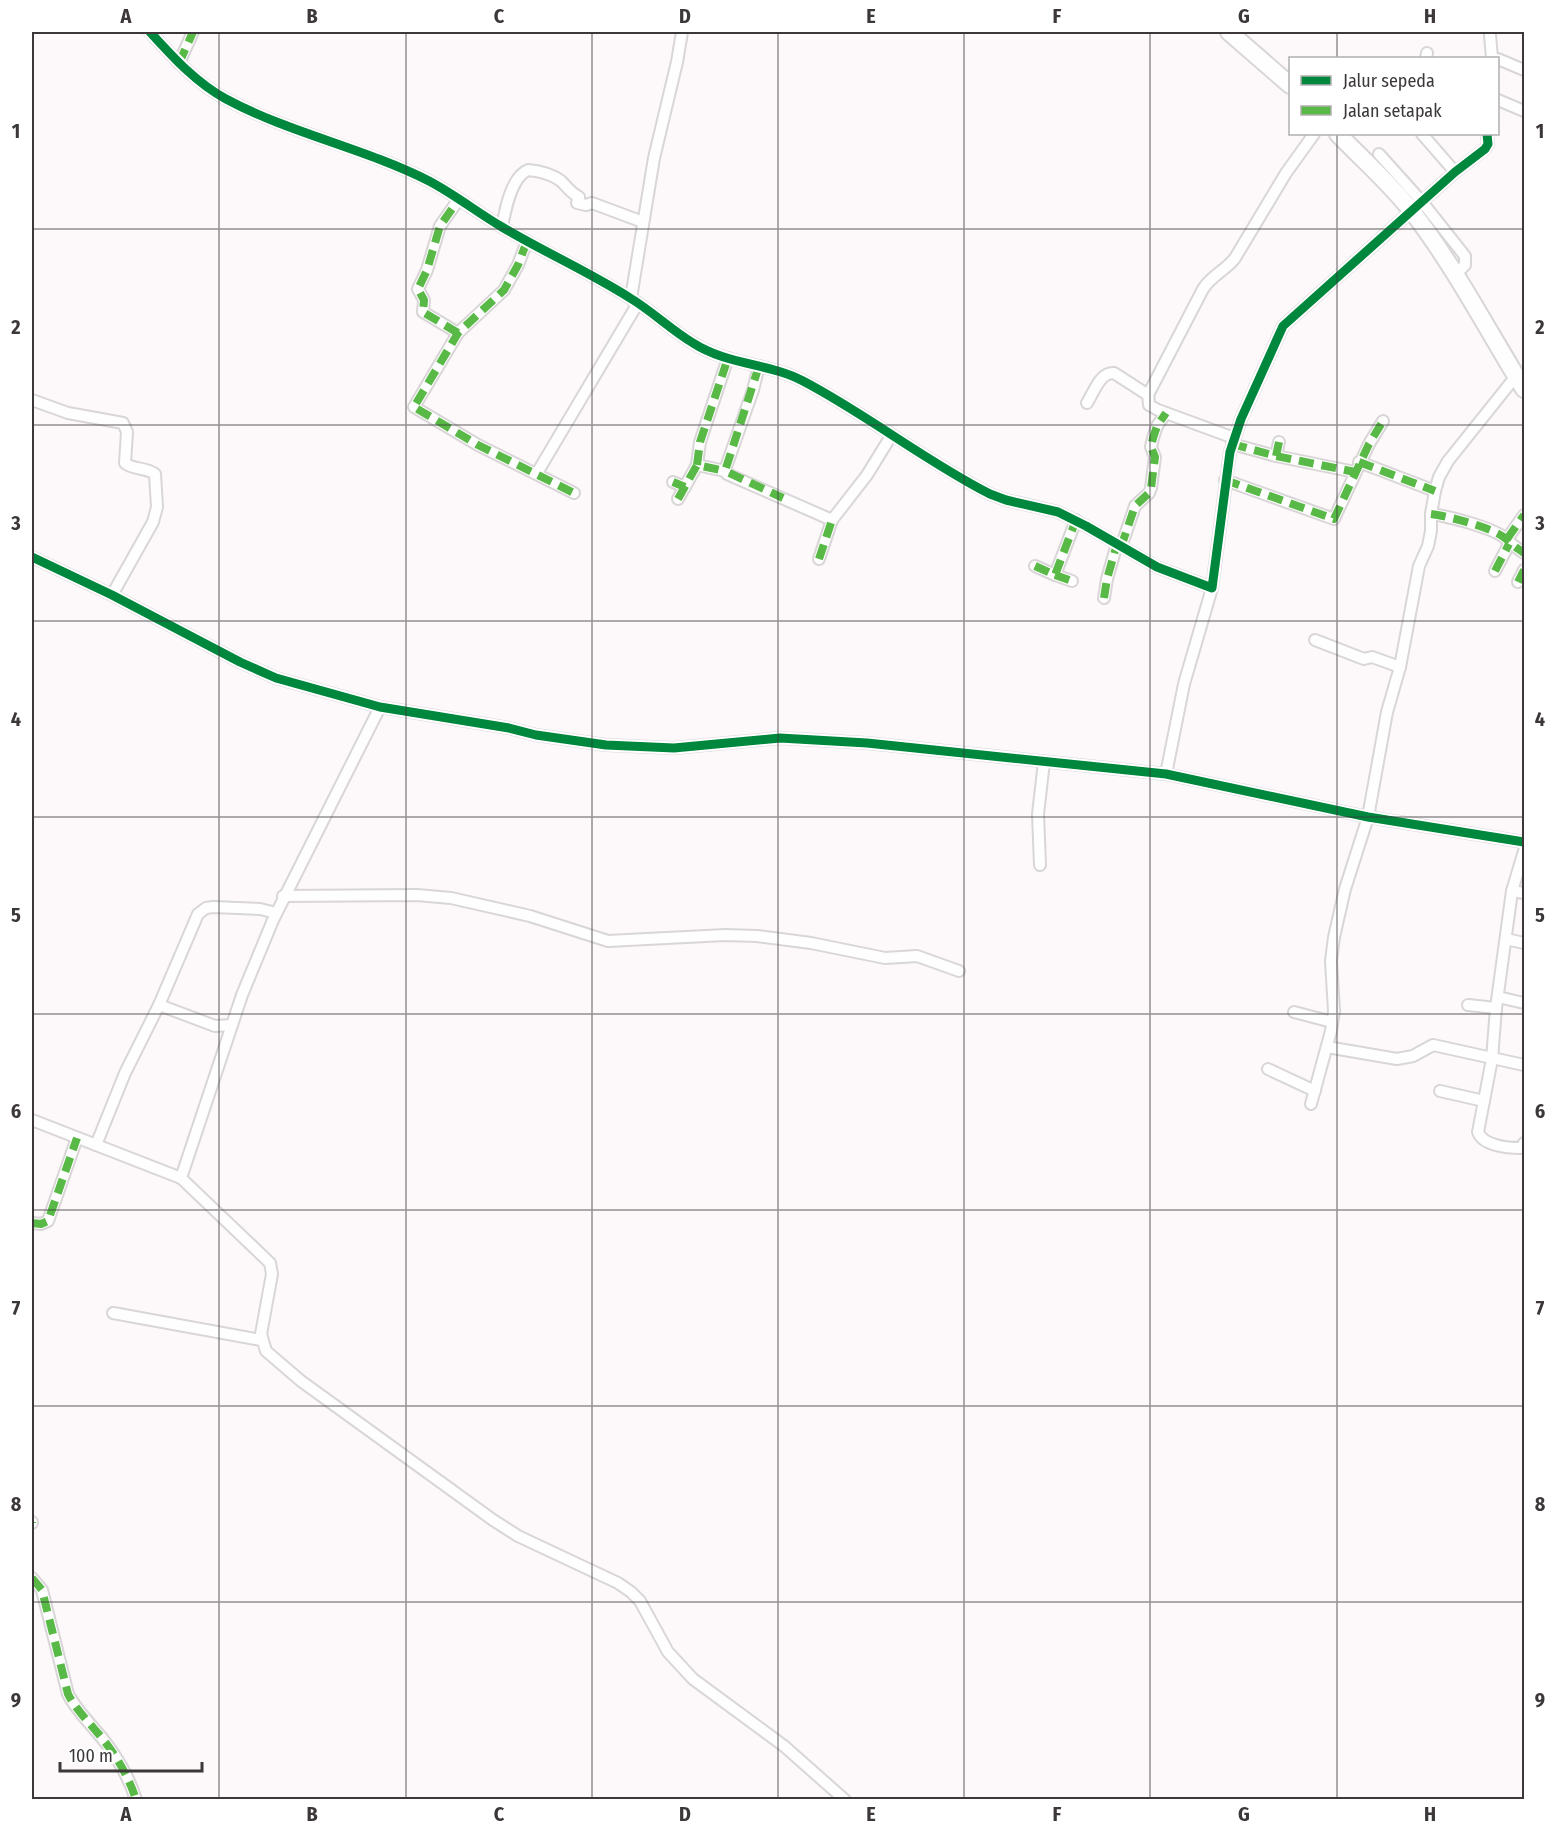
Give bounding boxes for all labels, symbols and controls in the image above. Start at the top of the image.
text: A [120,4,133,28]
text: B [306,4,318,28]
text: C [494,4,505,28]
text: D [679,4,691,28]
text: E [866,4,876,28]
text: F [1053,4,1062,28]
text: G [1238,4,1250,28]
text: H [1424,4,1436,28]
legend [1289,57,1499,135]
text: Jalur sepeda [1343,70,1435,92]
text: Jalan setapak [1343,100,1442,122]
text: 1 [12,119,20,143]
text: 1 [1536,119,1544,143]
text: 2 [10,315,21,339]
text: 2 [1534,315,1545,339]
text: 3 [10,511,21,535]
text: 3 [1534,511,1545,535]
text: 4 [11,707,21,731]
text: 4 [1535,707,1545,731]
text: 5 [11,903,21,927]
text: 5 [1535,903,1545,927]
text: 6 [11,1099,21,1123]
text: 6 [1535,1099,1545,1123]
text: 7 [12,1296,21,1320]
text: 7 [1536,1296,1545,1320]
text: 8 [11,1492,22,1516]
text: 8 [1535,1492,1546,1516]
text: 9 [11,1688,21,1712]
text: 9 [1535,1688,1545,1712]
scale bar [60,1735,202,1773]
text: 100 m [69,1745,113,1767]
text: A [120,1802,133,1826]
text: B [306,1802,318,1826]
text: C [494,1802,505,1826]
text: D [679,1802,691,1826]
text: E [866,1802,876,1826]
text: F [1053,1802,1062,1826]
text: G [1238,1802,1250,1826]
text: H [1424,1802,1436,1826]

